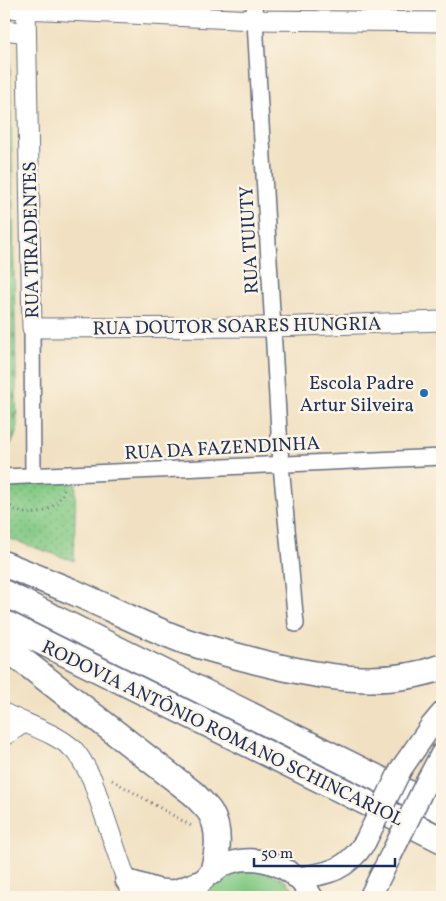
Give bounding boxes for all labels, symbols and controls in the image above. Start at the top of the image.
street label: RUA TIRADENTES [18,161,46,319]
street label: RUA TUIUTY [234,185,266,295]
street label: RUA DOUTOR SOARES HUNGRIA [92,311,382,343]
place label: Escola Padre Artur Silveira [300,371,414,419]
marker: Escola Padre Artur Silveira [418,387,430,399]
street label: RUA DA FAZENDINHA [124,431,320,467]
street label: RODOVIA ANTÔNIO ROMANO SCHINCARIOL [37,635,408,833]
scale bar [254,836,395,868]
text: 50 m [261,844,293,865]

